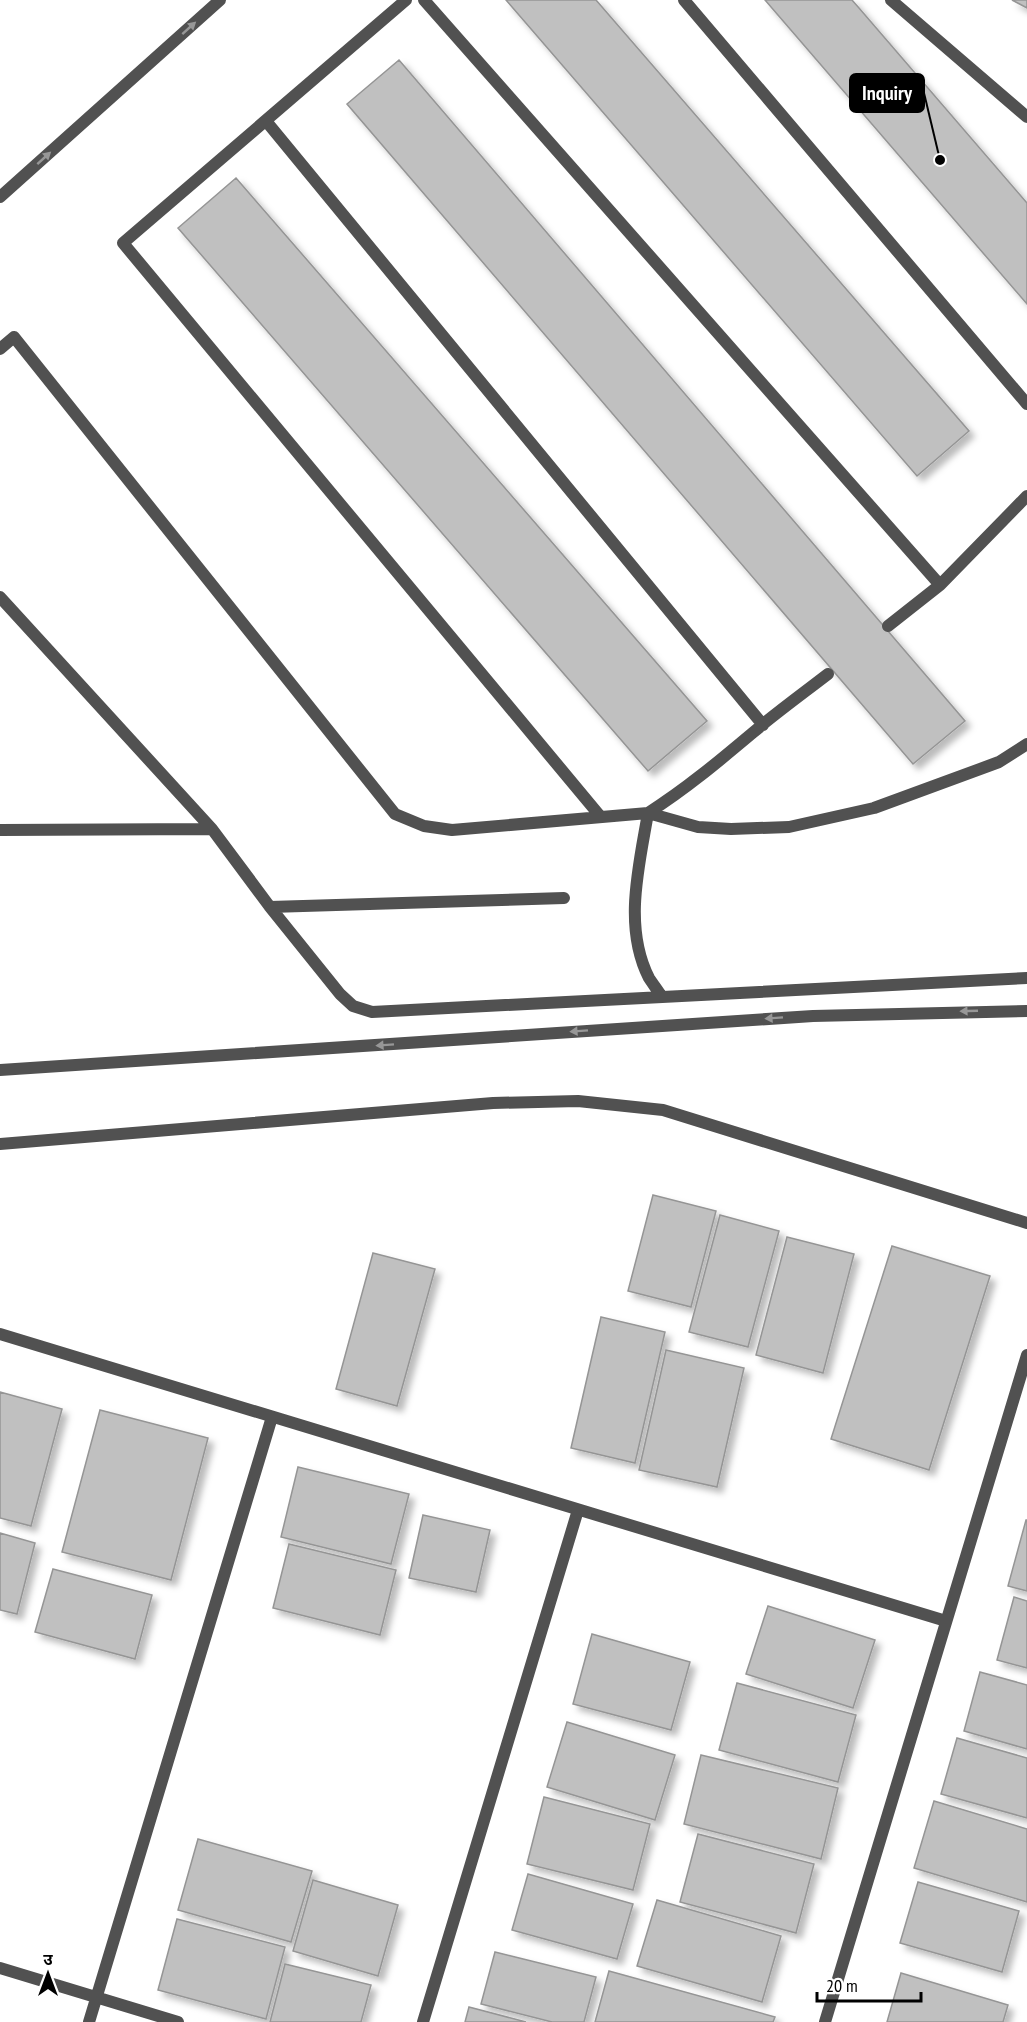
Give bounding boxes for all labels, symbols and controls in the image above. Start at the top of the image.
one-way arrow [181,22,196,35]
callout: Inquiry [850,74,924,112]
text: Inquiry [862,80,913,106]
one-way arrow [36,151,51,165]
one-way arrow [959,1007,978,1016]
one-way arrow [764,1014,783,1023]
one-way arrow [570,1026,589,1036]
one-way arrow [375,1040,394,1049]
north arrow [18,1944,78,2004]
text: उ [43,1949,53,1969]
scale bar [817,1965,920,2003]
text: 20 m [826,1974,858,1997]

